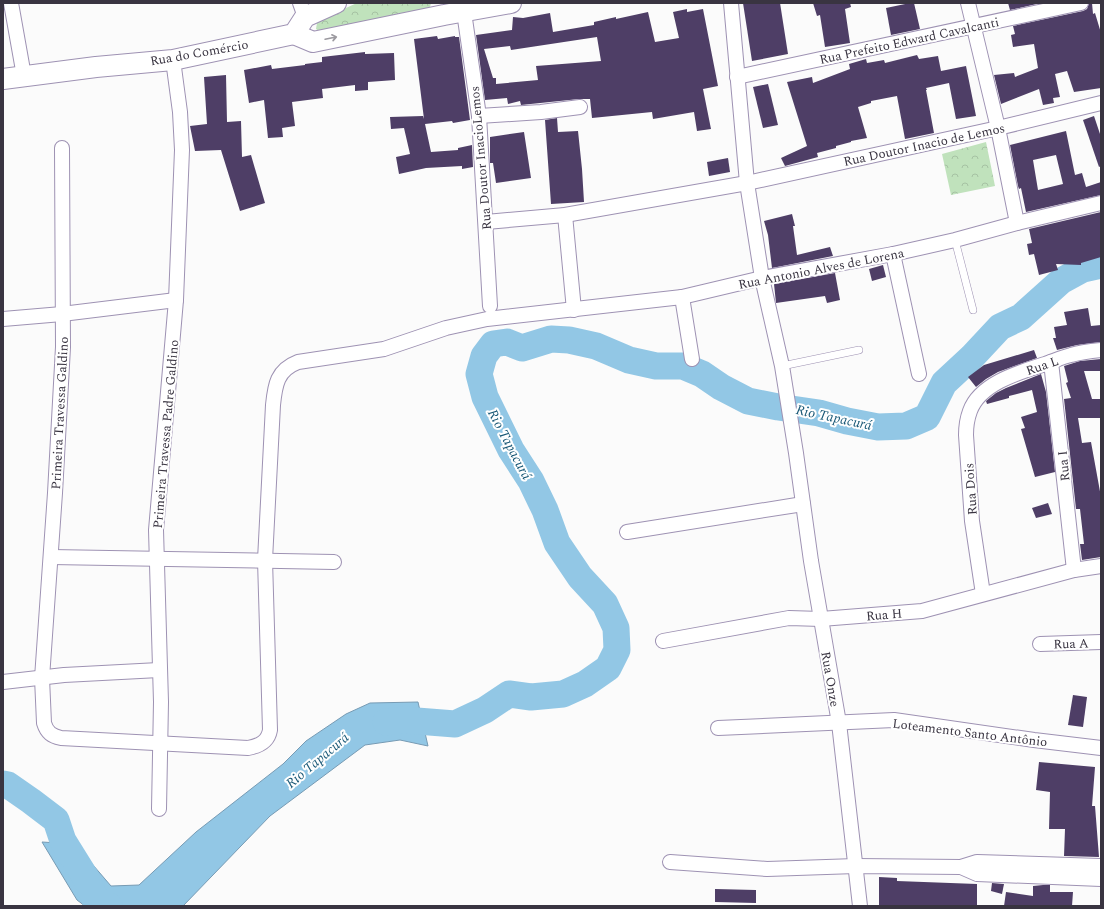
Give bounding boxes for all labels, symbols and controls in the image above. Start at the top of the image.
street label: Rua Prefeito Edward Cavalcanti [817,12,1001,70]
one-way arrow [324,34,337,42]
street label: Rua do Comércio [148,35,250,71]
street label: Rua Doutor InacioLemos [465,85,497,231]
street label: Rua Doutor Inacio de Lemos [842,118,1007,172]
street label: Rua Antonio Alves de Lorena [737,243,906,295]
street label: Primeira Travessa Galdino [46,336,74,490]
street label: Primeira Travessa Padre Galdino [148,339,184,529]
street label: Rua L [1023,351,1062,381]
water label: Rio Tapacurá [794,399,875,436]
water label: Rio Tapacurá [482,405,537,484]
street label: Rua I [1052,450,1076,482]
street label: Rua Dois [959,462,983,516]
street label: Rua H [865,603,903,627]
street label: Rua A [1053,633,1089,655]
street label: Rua Onze [815,650,845,708]
street label: Loteamento Santo Antônio [891,714,1048,752]
water label: Rio Tapacurá [281,727,354,793]

